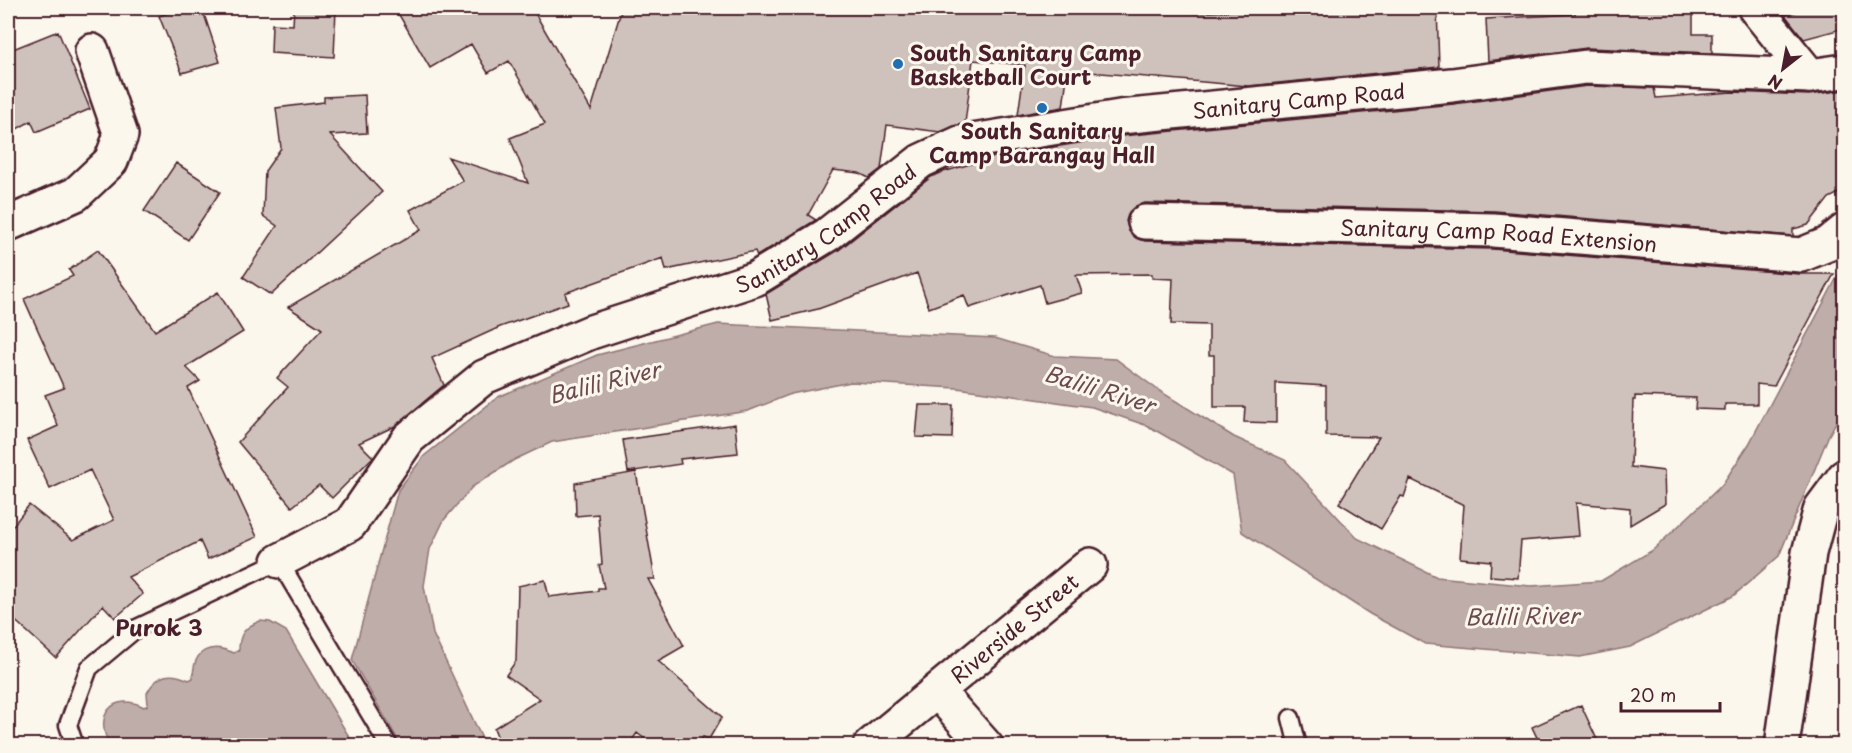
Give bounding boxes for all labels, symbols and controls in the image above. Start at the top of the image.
place label: South Sanitary Camp Basketball Court [910,36,1141,92]
north arrow [1753,39,1813,99]
marker: South Sanitary Camp Basketball Court [891,57,905,71]
text: N [1763,69,1786,96]
street label: Sanitary Camp Road [1191,74,1406,126]
marker: South Sanitary Camp Barangay Hall [1035,101,1049,115]
place label: South Sanitary Camp Barangay Hall [929,114,1155,170]
street label: Sanitary Camp Road [731,155,923,300]
street label: Sanitary Camp Road Extension [1340,210,1658,259]
water label: Balili River [545,351,666,411]
water label: Balili River [1041,356,1162,421]
street label: Riverside Street [943,565,1085,690]
water label: Balili River [1465,597,1582,632]
district label: Purok 3 [115,610,203,643]
scale bar [1621,675,1720,713]
text: 20 m [1630,681,1676,708]

